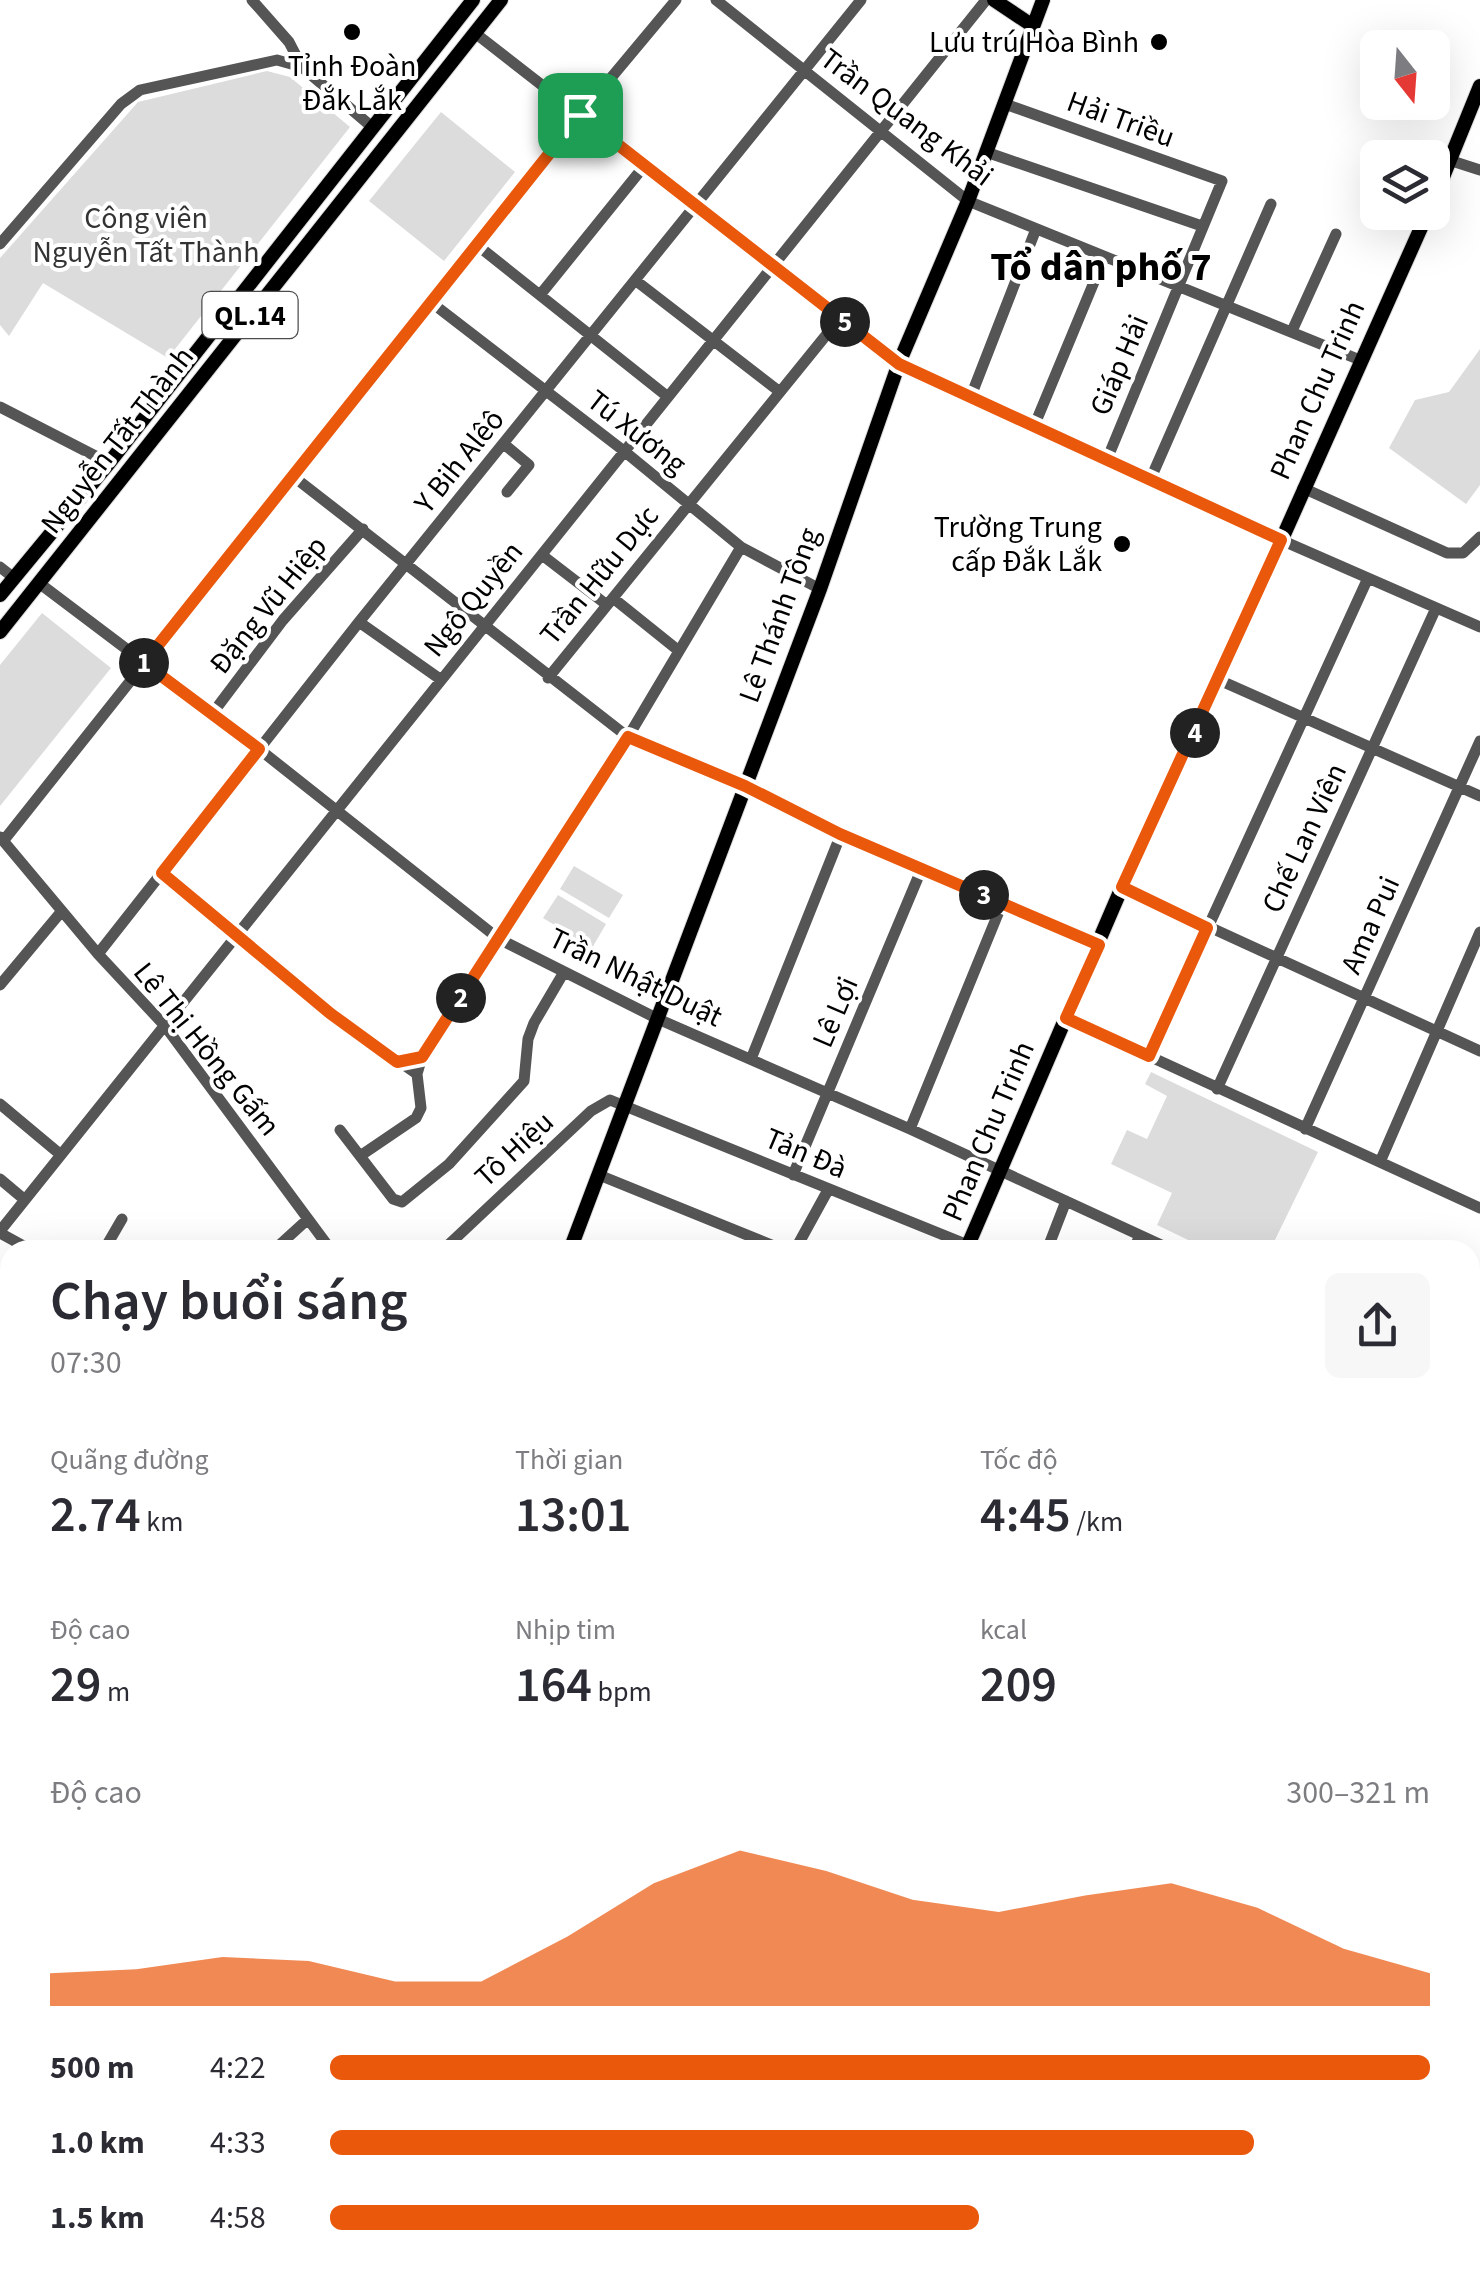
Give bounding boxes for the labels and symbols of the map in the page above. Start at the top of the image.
marker: Tỉnh Đoàn Đắk Lắk [341,21,363,43]
place label: Lưu trú Hòa Bình [929,21,1139,64]
north arrow [1360,30,1450,120]
marker: Lưu trú Hòa Bình [1148,31,1170,53]
street label: Trần Quang Khải [811,38,1002,197]
place label: Tỉnh Đoàn Đắk Lắk [288,45,416,122]
pin [538,73,623,158]
street label: Hải Triều [1061,80,1181,159]
park label: Công viên Nguyễn Tất Thành [32,197,260,274]
district label: Tổ dân phố 7 [990,239,1212,296]
road number: QL.14 [202,292,298,338]
street label: Phan Chu Trinh [1259,294,1376,487]
pin: 5 [820,297,870,347]
street label: Giáp Hải [1079,308,1160,422]
street label: Nguyễn Tất Thành [31,338,204,543]
street label: Tú Xương [578,380,696,485]
street label: Y Bih Alêô [403,400,515,523]
street label: Trần Hữu Dực [530,496,669,654]
place label: Trường Trung cấp Đắk Lắk [934,506,1102,583]
street label: Lê Thánh Tông [728,522,831,709]
street label: Đặng Vũ Hiệp [199,527,338,684]
street label: Ngô Quyền [413,532,533,666]
marker: Trường Trung cấp Đắk Lắk [1111,533,1133,555]
pin: 1 [119,638,169,688]
pin: 4 [1170,708,1220,758]
street label: Chế Lan Viên [1251,756,1358,920]
street label: Ama Pui [1330,869,1411,981]
pin: 3 [959,870,1009,920]
street label: Trần Nhật Duật [542,917,730,1038]
street label: Lê Thị Hồng Gấm [123,953,290,1146]
street label: Lê Lợi [801,970,870,1054]
pin: 2 [436,973,486,1023]
street label: Phan Chu Trinh [931,1035,1046,1228]
street label: Tô Hiệu [465,1101,564,1197]
street label: Tản Đà [758,1117,854,1190]

